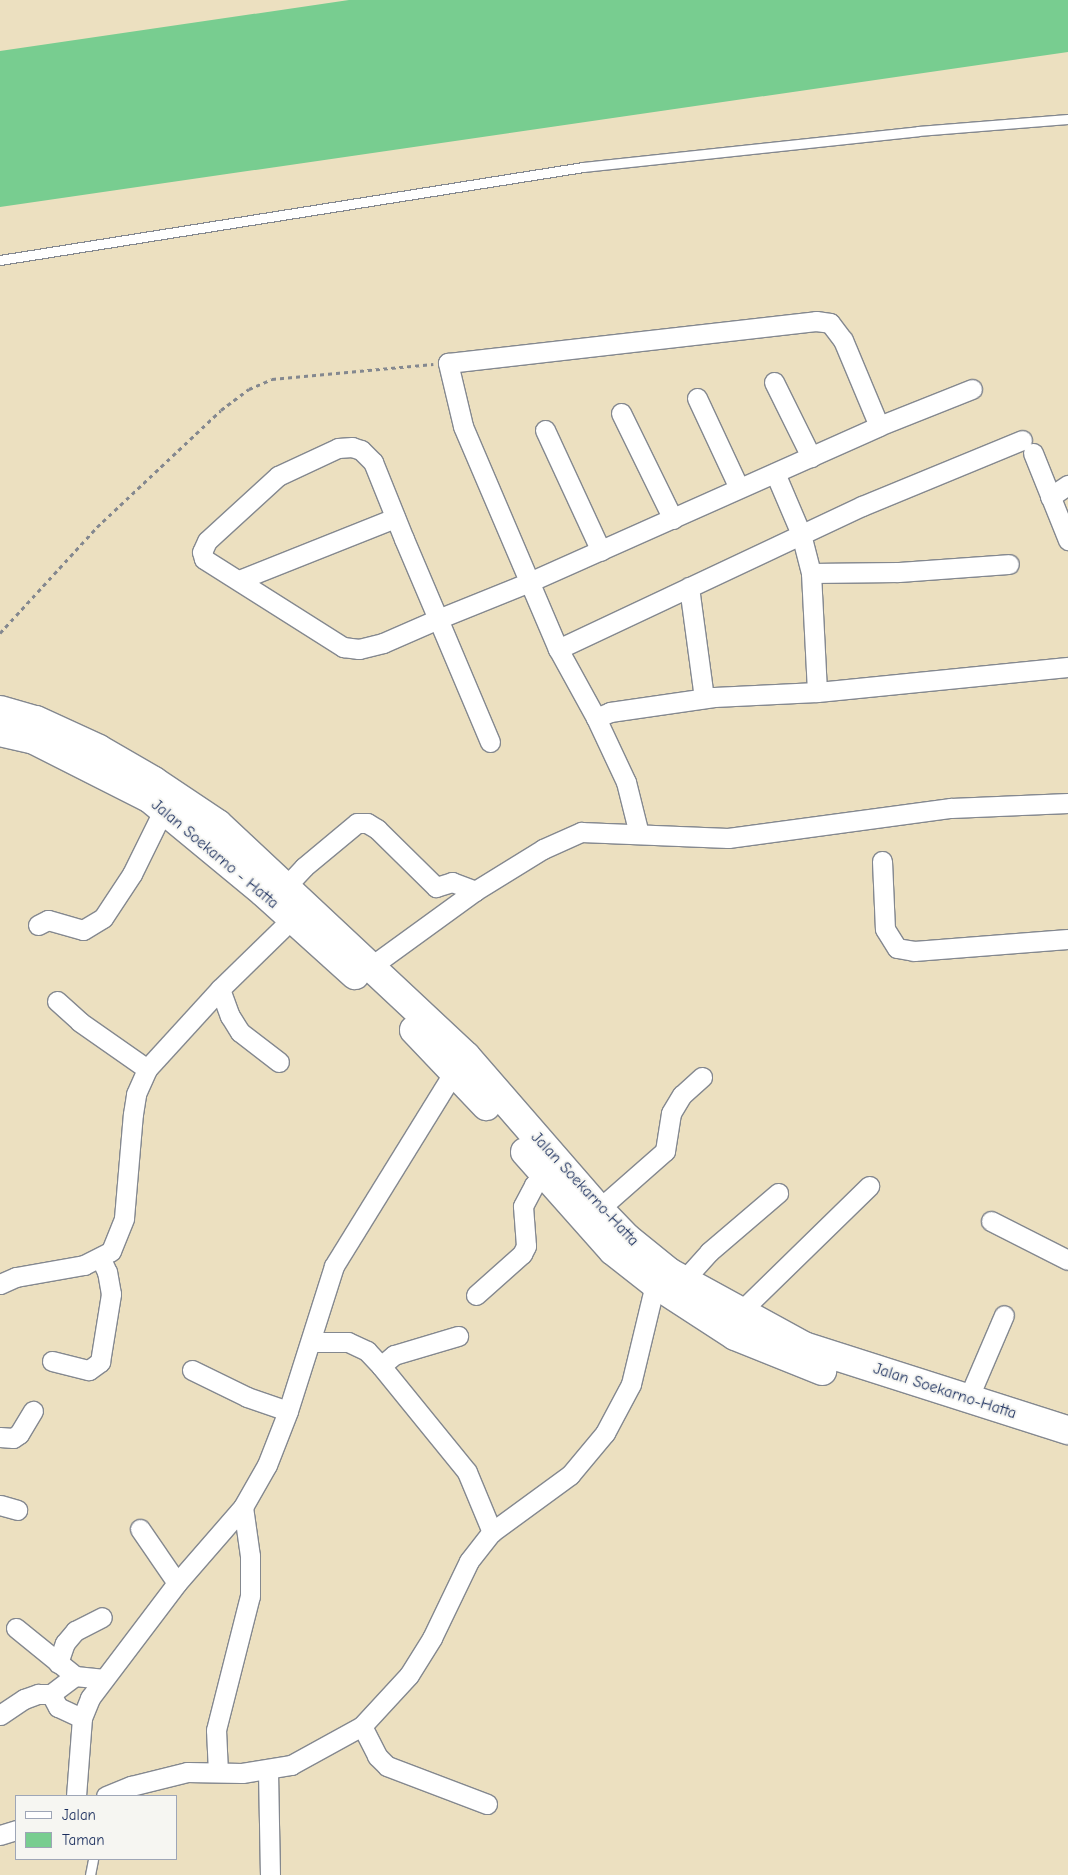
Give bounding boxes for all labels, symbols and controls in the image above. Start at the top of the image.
street label: Jalan Soekarno - Hatta [148,795,282,913]
street label: Jalan Soekarno-Hatta [527,1128,643,1250]
street label: Jalan Soekarno-Hatta [871,1359,1019,1423]
legend [15,1795,178,1860]
text: Jalan [62,1806,96,1824]
text: Taman [62,1831,105,1849]

